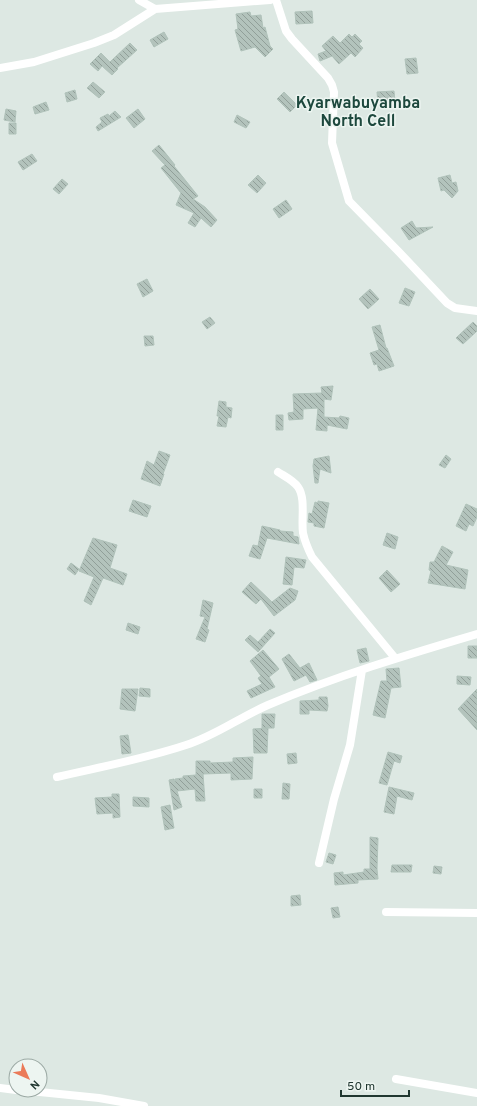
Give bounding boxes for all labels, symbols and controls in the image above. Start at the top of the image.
district label: Kyarwabuyamba North Cell [296,94,420,132]
north arrow [8,1058,48,1098]
scale bar [341,1072,409,1098]
text: N [27,1077,42,1092]
text: 50 m [347,1079,375,1095]

